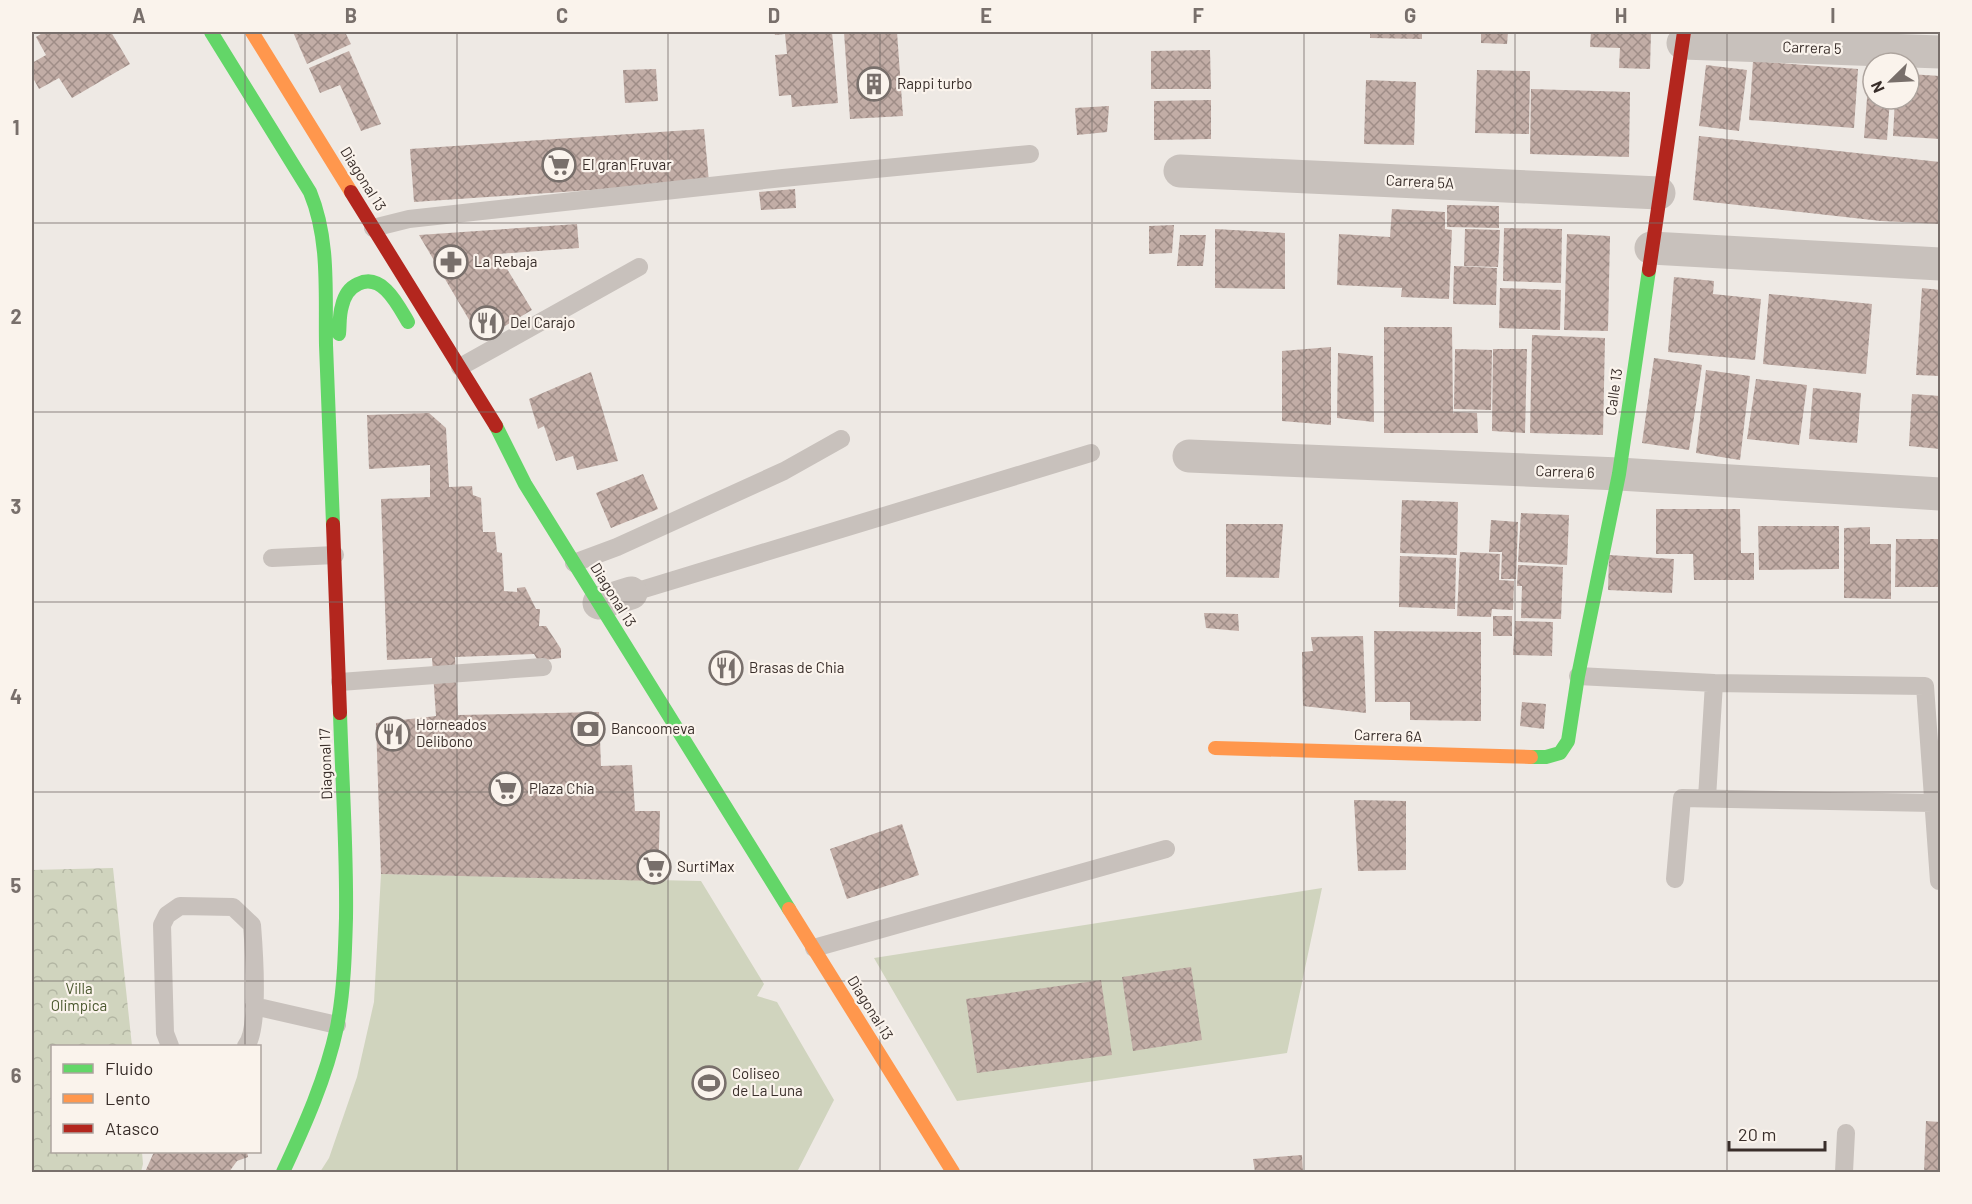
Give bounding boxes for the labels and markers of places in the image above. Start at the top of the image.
building icon: Rappi turbo [856,66,892,102]
place label: Rappi turbo [897,74,972,92]
supermarket icon: El gran Fruvar [541,147,577,183]
place label: El gran Fruvar [582,155,672,173]
pharmacy icon: La Rebaja [433,244,469,280]
place label: La Rebaja [474,252,538,270]
restaurant icon: Del Carajo [469,305,505,341]
place label: Del Carajo [510,313,575,331]
restaurant icon: Brasas de Chia [708,650,744,686]
place label: Brasas de Chia [749,658,844,676]
bank icon: Bancoomeva [570,711,606,747]
place label: Horneados Delibono [416,715,487,750]
restaurant icon: Horneados Delibono [375,716,411,752]
place label: Bancoomeva [611,719,695,737]
supermarket icon: Plaza Chía [488,771,524,807]
place label: Plaza Chía [529,779,594,797]
supermarket icon: SurtiMax [636,849,672,885]
place label: SurtiMax [677,857,734,875]
place label: Coliseo de La Luna [732,1064,803,1099]
sports icon: Coliseo de La Luna [691,1065,727,1101]

